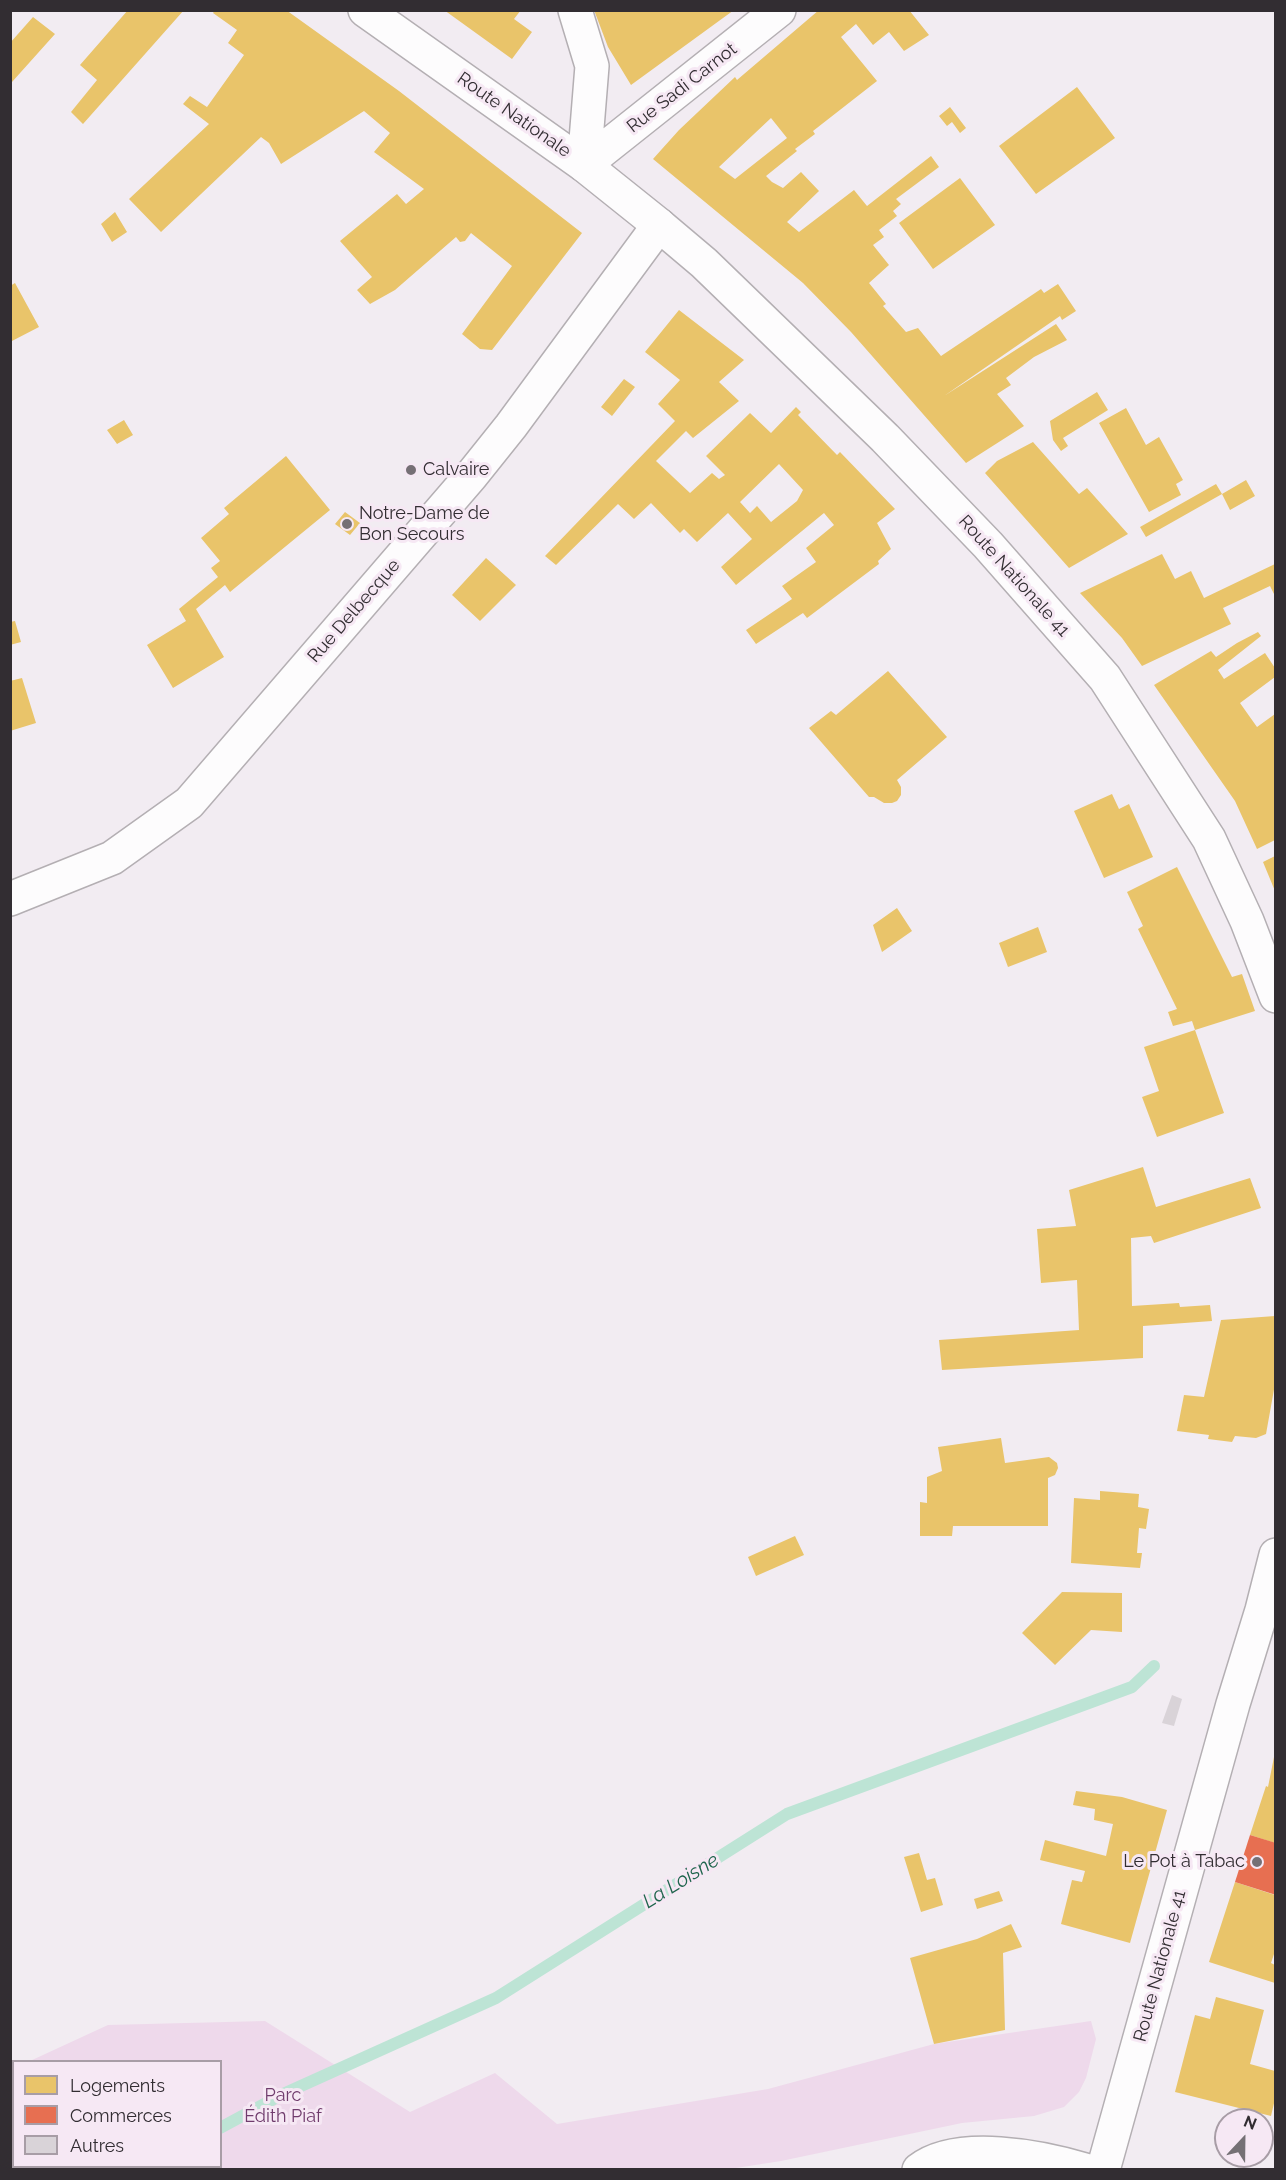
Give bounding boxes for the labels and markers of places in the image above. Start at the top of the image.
place label: Calvaire [423,459,489,481]
marker: Calvaire [404,463,418,477]
place label: Notre-Dame de Bon Secours [359,503,490,546]
marker: Notre-Dame de Bon Secours [340,517,354,531]
place label: Le Pot à Tabac [1123,1851,1245,1873]
marker: Le Pot à Tabac [1250,1855,1264,1869]

